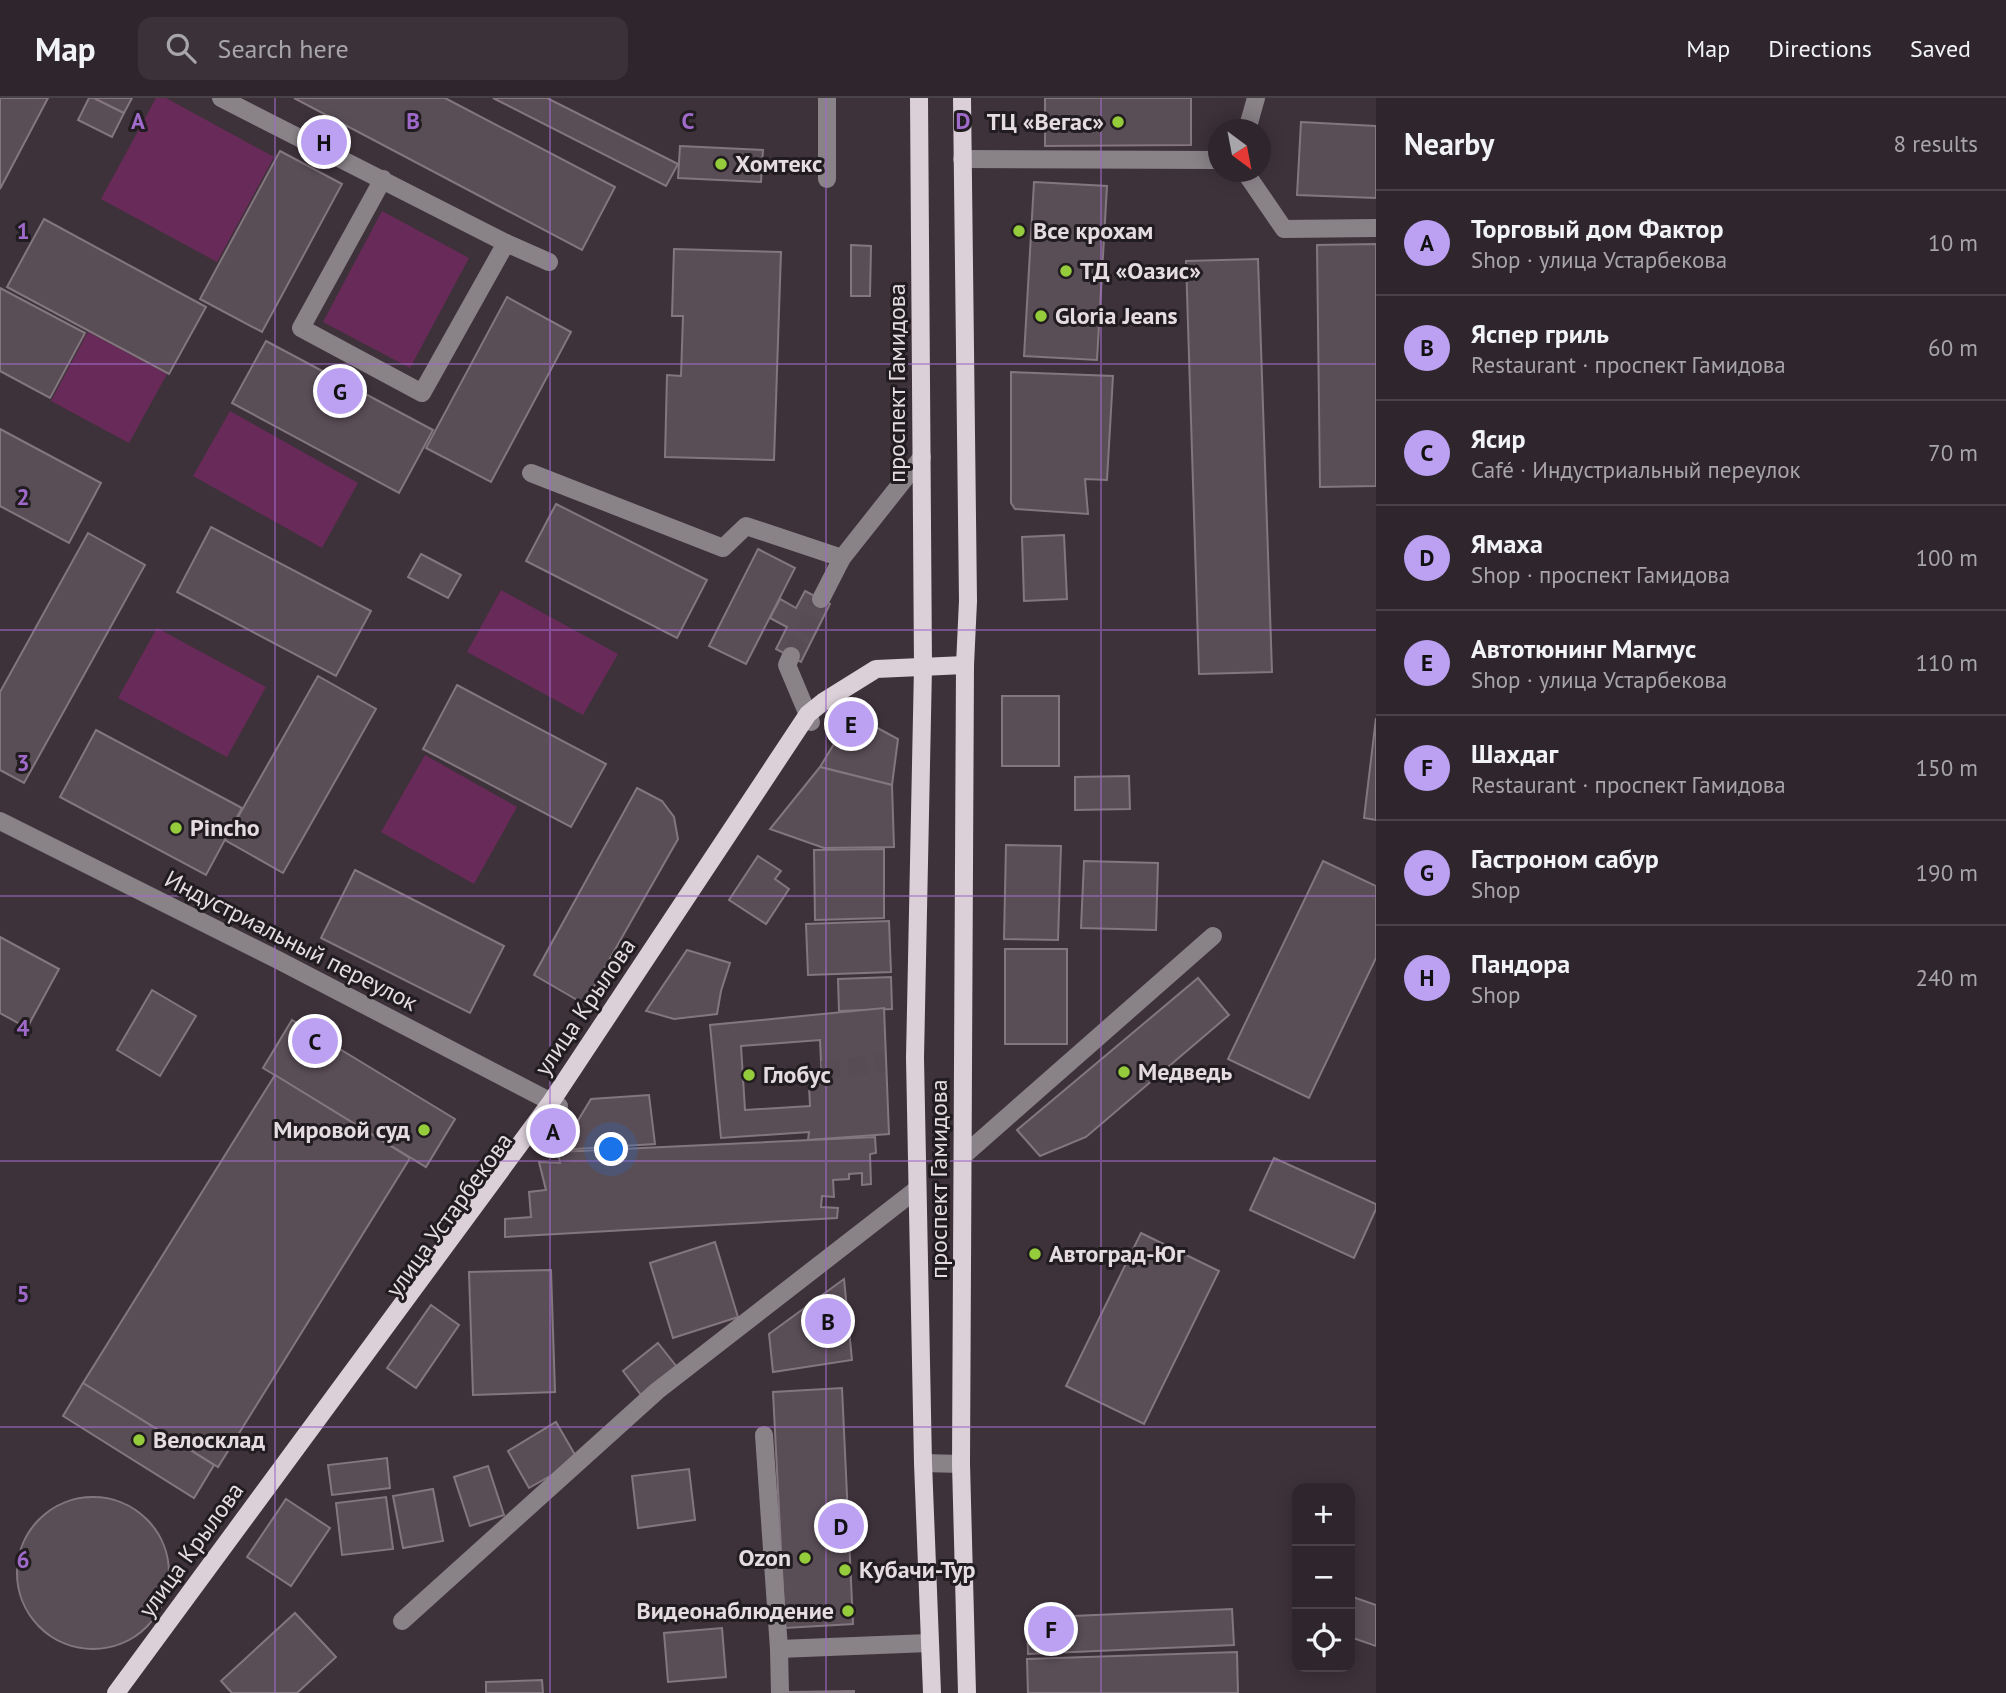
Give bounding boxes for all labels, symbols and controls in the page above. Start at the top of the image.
search box [138,17,628,80]
text: Map [35,27,96,70]
icon: search [162,29,200,67]
text: Search here [218,32,349,65]
text: Map [1686,33,1730,64]
text: Directions [1768,33,1872,64]
text: Saved [1910,33,1971,64]
text: A [131,106,145,135]
text: B [406,106,420,135]
text: C [682,106,695,135]
text: D [956,106,970,135]
place label: ТЦ «Вегас» [987,106,1104,137]
marker: ТЦ «Вегас» [1110,114,1126,130]
pin: H [301,116,347,168]
north arrow [1208,119,1271,182]
text: Nearby [1404,124,1494,163]
text: 8 results [1894,129,1978,158]
place label: Хомтекс [735,148,822,179]
marker: Хомтекс [713,156,729,172]
text: Торговый дом Фактор [1471,212,1724,245]
place label: Все крохам [1033,215,1153,246]
text: 1 [16,216,30,245]
marker: Все крохам [1011,223,1027,239]
text: A [1420,228,1434,257]
text: 10 m [1928,228,1978,257]
text: Shop · улица Устарбекова [1471,245,1727,274]
place label: ТД «Оазис» [1080,255,1201,286]
marker: ТД «Оазис» [1058,263,1074,279]
street label: проспект Гамидова [881,283,912,483]
place label: Gloria Jeans [1055,300,1178,331]
marker: Gloria Jeans [1033,308,1049,324]
text: Яспер гриль [1471,317,1609,350]
text: B [1420,333,1434,362]
text: 60 m [1928,333,1978,362]
text: Restaurant · проспект Гамидова [1471,350,1786,379]
pin: G [317,365,363,417]
text: Ясир [1471,422,1526,455]
text: C [1421,438,1433,467]
text: 70 m [1928,438,1978,467]
text: Café · Индустриальный переулок [1471,455,1801,484]
text: 2 [16,482,30,511]
text: Ямаха [1471,527,1543,560]
text: D [1420,543,1434,572]
text: 100 m [1916,543,1978,572]
text: Shop · проспект Гамидова [1471,560,1730,589]
text: Автотюнинг Магмус [1471,632,1696,665]
text: E [1421,648,1433,677]
text: 110 m [1916,648,1978,677]
text: Shop · улица Устарбекова [1471,665,1727,694]
pin: E [828,698,874,750]
text: Шахдаг [1471,737,1558,770]
text: 3 [16,748,30,777]
text: F [1421,753,1433,782]
text: 150 m [1916,753,1978,782]
text: Restaurant · проспект Гамидова [1471,770,1786,799]
place label: Pincho [190,812,260,843]
marker: Pincho [168,820,184,836]
text: Гастроном сабур [1471,842,1659,875]
text: G [1420,858,1434,887]
text: 190 m [1916,858,1978,887]
street label: Индустриальный переулок [159,863,423,1018]
text: Shop [1471,875,1521,904]
street label: улица Крылова [527,932,642,1082]
text: Пандора [1471,947,1570,980]
text: H [1420,963,1434,992]
text: 240 m [1916,963,1978,992]
text: Shop [1471,980,1521,1009]
text: 4 [16,1013,30,1042]
pin: C [292,1015,338,1067]
place label: Медведь [1138,1056,1232,1087]
place label: Глобус [763,1059,831,1090]
marker: Медведь [1116,1064,1132,1080]
marker: Глобус [741,1067,757,1083]
street label: проспект Гамидова [923,1079,954,1279]
pin: A [530,1105,576,1157]
place label: Мировой суд [273,1114,410,1145]
marker: Мировой суд [416,1122,432,1138]
street label: улица Устарбекова [378,1126,519,1303]
your location [594,1132,628,1166]
place label: Автоград-Юг [1049,1238,1186,1269]
marker: Автоград-Юг [1027,1246,1043,1262]
text: 5 [16,1279,30,1308]
pin: B [805,1295,851,1347]
place label: Велосклад [153,1424,265,1455]
marker: Велосклад [131,1432,147,1448]
street label: улица Крылова [131,1476,250,1623]
map controls [1292,1483,1355,1672]
button: + [1292,1483,1355,1546]
pin: D [818,1500,864,1552]
place label: Ozon [739,1542,791,1573]
text: 6 [16,1545,30,1574]
button: − [1292,1546,1355,1609]
marker: Ozon [797,1550,813,1566]
place label: Кубачи-Тур [859,1554,975,1585]
marker: Кубачи-Тур [837,1562,853,1578]
place label: Видеонаблюдение [637,1595,834,1626]
marker: Видеонаблюдение [840,1603,856,1619]
pin: F [1028,1603,1074,1655]
button: locate [1292,1609,1355,1672]

